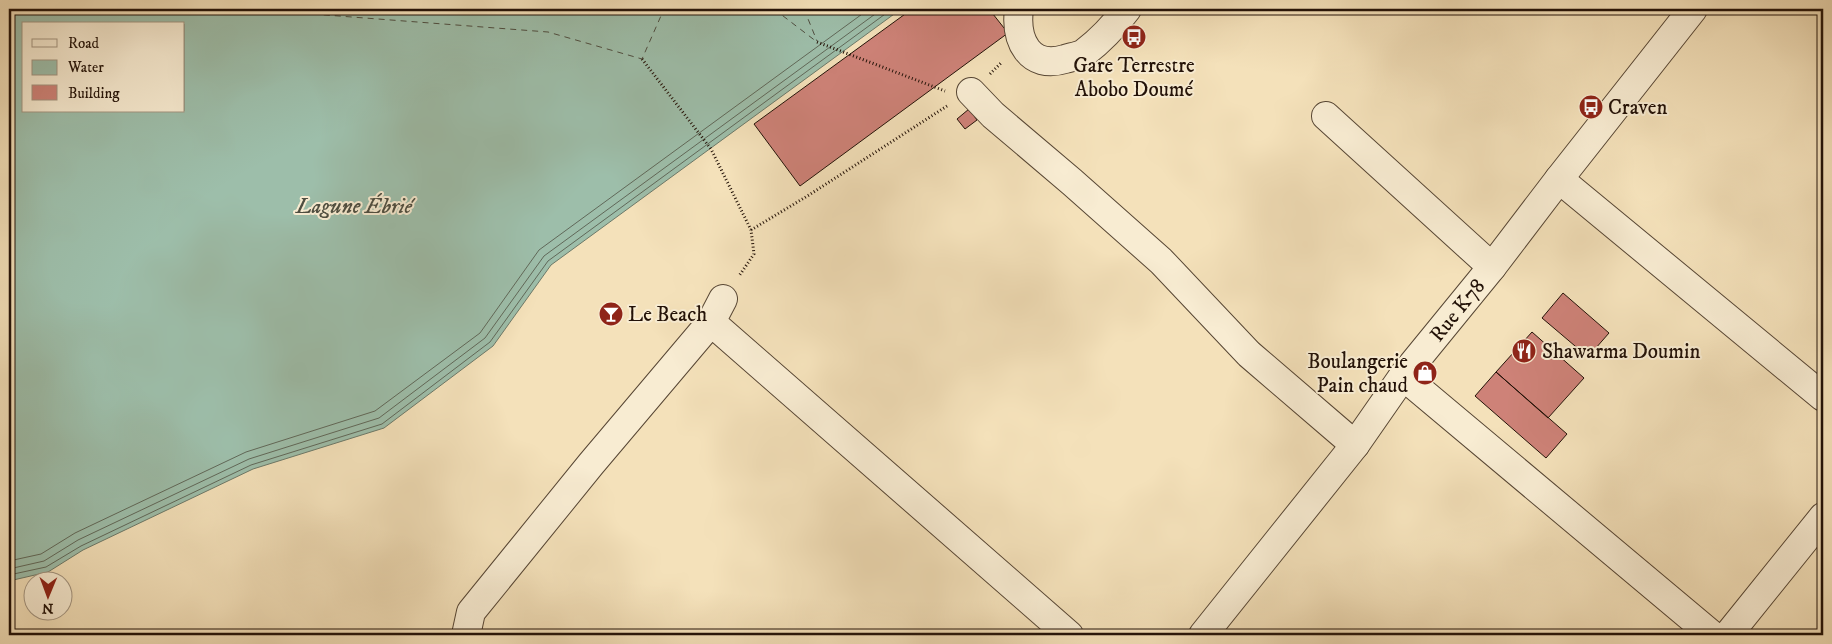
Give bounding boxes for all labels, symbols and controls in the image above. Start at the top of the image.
legend [22,22,185,112]
bus stop icon: Gare Terrestre Abobo Doumé [1121,24,1147,50]
text: Road [68,34,100,53]
place label: Gare Terrestre Abobo Doumé [1073,53,1195,103]
text: Water [67,58,104,77]
text: Building [68,84,120,103]
bus stop icon: Craven [1578,94,1604,120]
place label: Craven [1608,95,1667,121]
water label: Lagune Ébrié [294,193,416,220]
street label: Rue K78 [1425,274,1491,347]
bar icon: Le Beach [598,301,624,327]
place label: Le Beach [628,302,707,328]
restaurant icon: Shawarma Doumin [1511,338,1537,364]
place label: Shawarma Doumin [1542,339,1700,365]
place label: Boulangerie Pain chaud [1307,349,1409,399]
shop icon: Boulangerie Pain chaud [1412,360,1438,386]
north arrow [22,572,72,622]
text: N [41,599,54,617]

